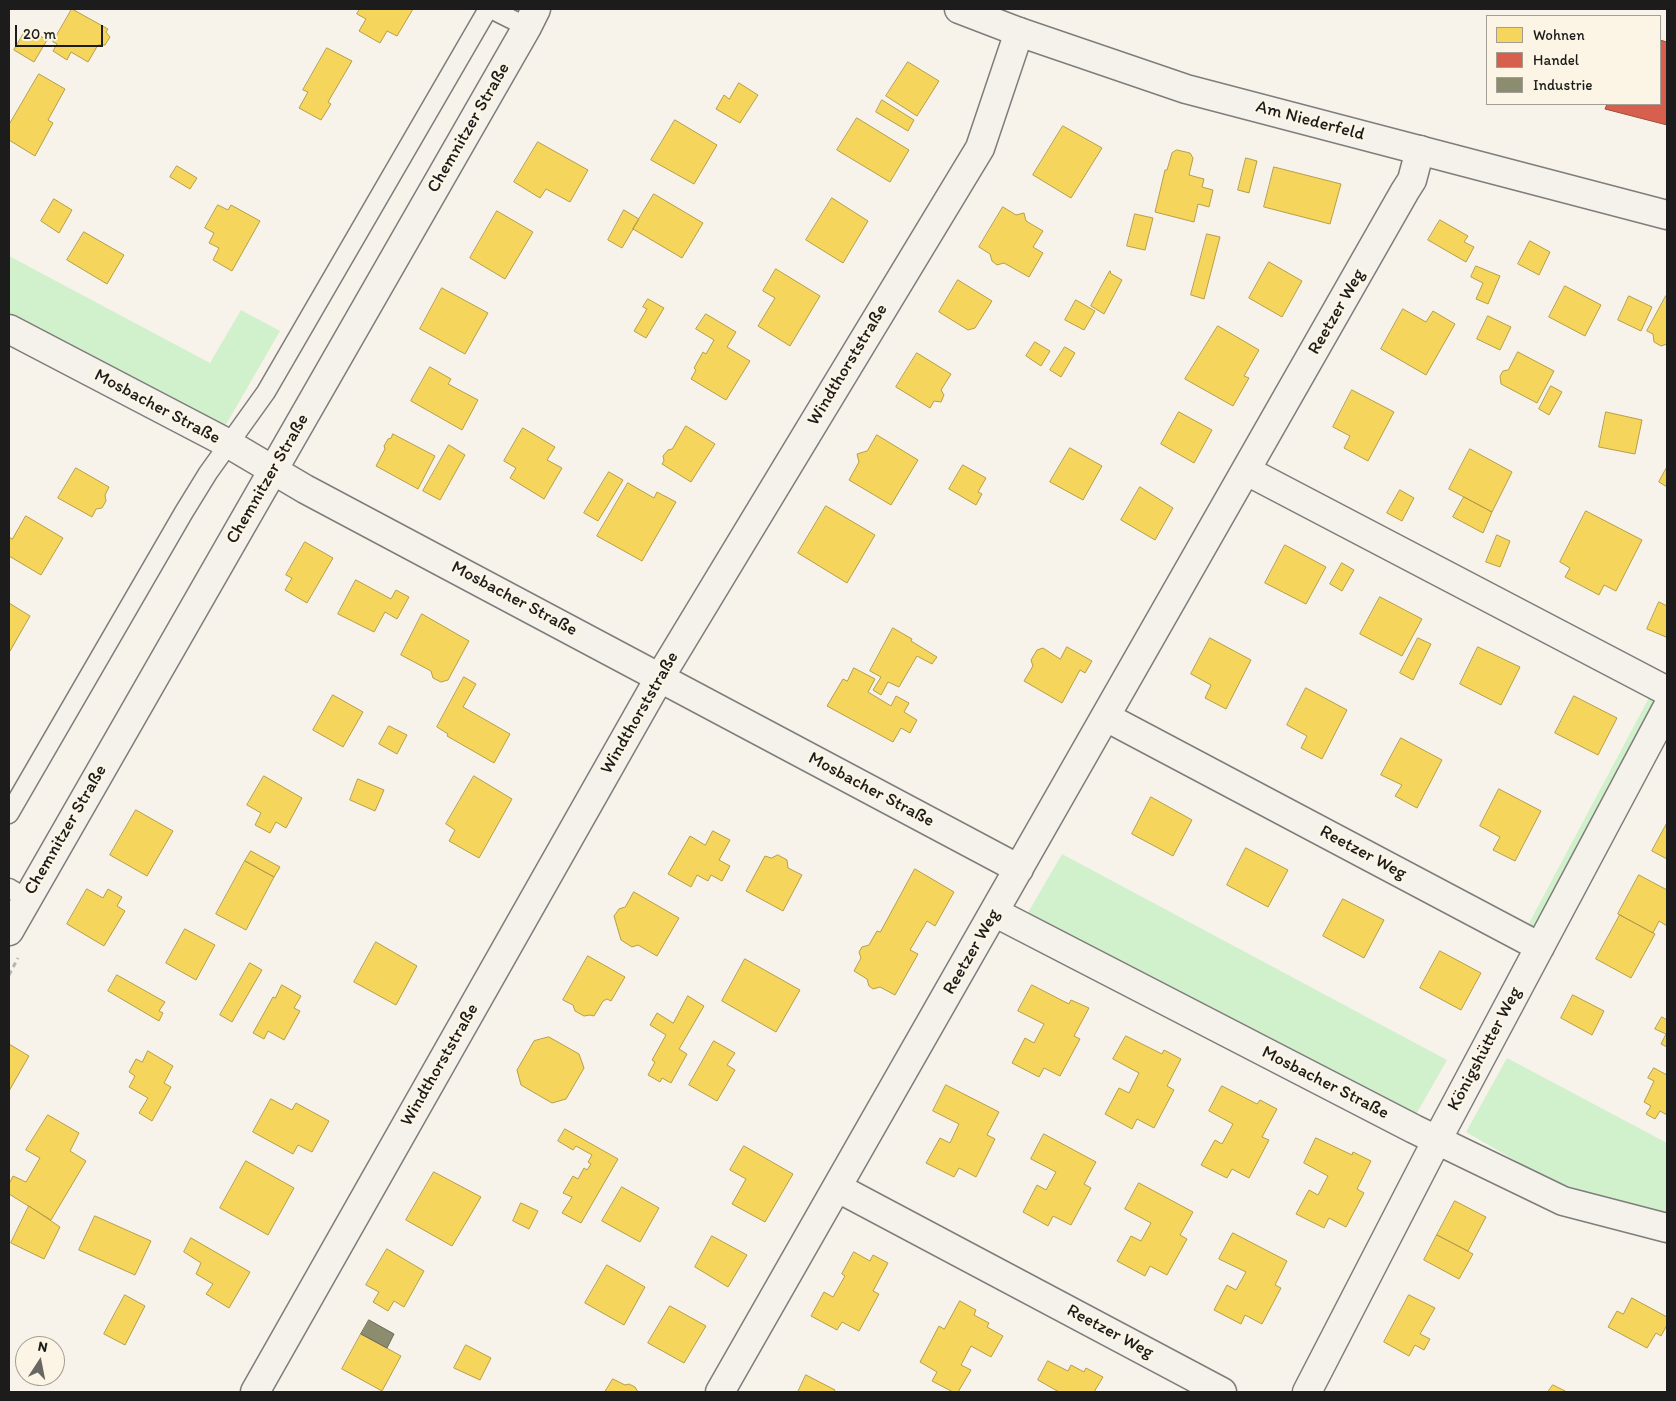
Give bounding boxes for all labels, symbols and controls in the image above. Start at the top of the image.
scale bar [18,15,105,47]
legend [1486,15,1661,105]
text: 20 m [23,25,56,43]
text: Wohnen [1533,26,1585,44]
text: Handel [1533,51,1579,69]
street label: Chemnitzer Straße [423,59,515,197]
text: Industrie [1533,76,1593,94]
street label: Am Niederfeld [1253,96,1367,146]
street label: Reetzer Weg [1304,265,1370,359]
street label: Windthorststraße [803,300,893,430]
street label: Mosbacher Straße [90,365,224,449]
street label: Chemnitzer Straße [222,410,314,548]
street label: Mosbacher Straße [447,557,581,641]
street label: Windthorststraße [596,648,684,778]
street label: Mosbacher Straße [804,748,938,832]
street label: Chemnitzer Straße [20,761,112,899]
street label: Reetzer Weg [1316,821,1410,885]
street label: Reetzer Weg [939,905,1005,999]
street label: Königshütter Weg [1443,983,1527,1115]
street label: Windthorststraße [396,1000,484,1130]
street label: Mosbacher Straße [1258,1042,1392,1124]
street label: Reetzer Weg [1063,1300,1157,1364]
north arrow [15,1336,65,1386]
text: N [36,1338,49,1356]

